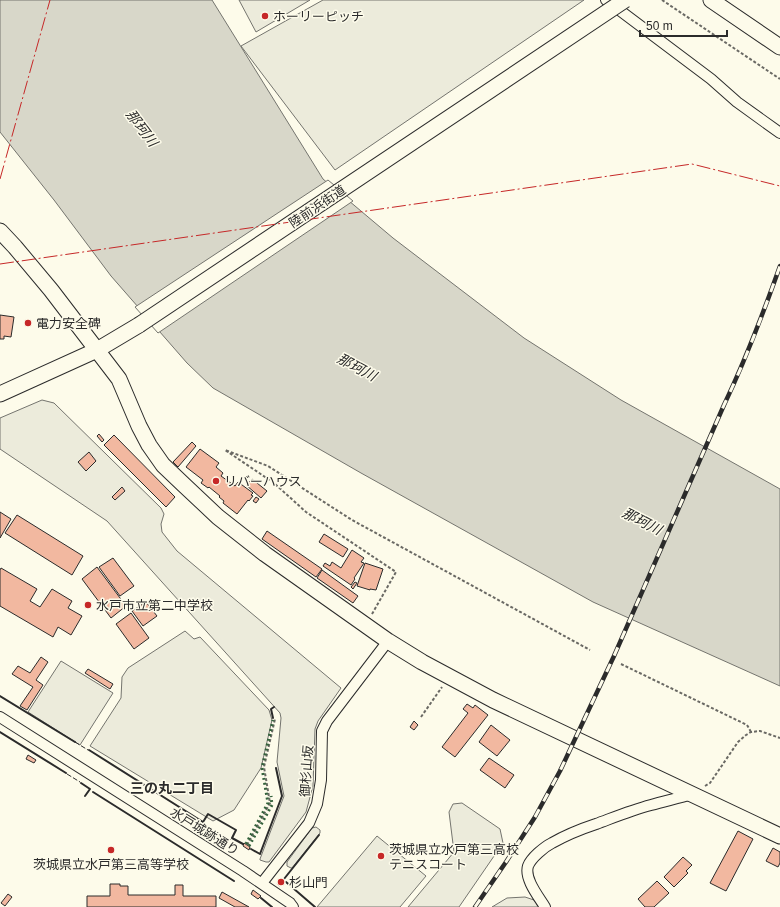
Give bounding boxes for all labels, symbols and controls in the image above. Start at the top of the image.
place label: ホーリーピッチ [273,9,364,24]
marker: ホーリーピッチ [260,11,270,21]
scale bar [640,12,727,38]
text: 50 m [646,19,673,33]
water label: 那珂川 [123,106,162,151]
street label: 陸前浜街道 [286,182,348,231]
place label: 電力安全碑 [36,316,101,331]
marker: 電力安全碑 [23,318,33,328]
water label: 那珂川 [335,350,381,385]
place label: リバーハウス [224,474,302,489]
marker: リバーハウス [211,476,221,486]
water label: 那珂川 [620,504,666,539]
place label: 水戸市立第二中学校 [96,598,213,613]
marker: 水戸市立第二中学校 [83,600,93,610]
street label: 御杉山坂 [297,745,316,798]
district label: 三の丸二丁目 [130,780,214,796]
street label: 水戸城跡通り [168,804,242,858]
place label: 茨城県立水戸第三高校 テニスコート [389,842,519,872]
marker: 茨城県立水戸第三高等学校 [106,845,116,855]
marker: 茨城県立水戸第三高校 テニスコート [376,851,386,861]
place label: 茨城県立水戸第三高等学校 [33,857,189,872]
place label: 杉山門 [289,875,328,890]
marker: 杉山門 [276,877,286,887]

